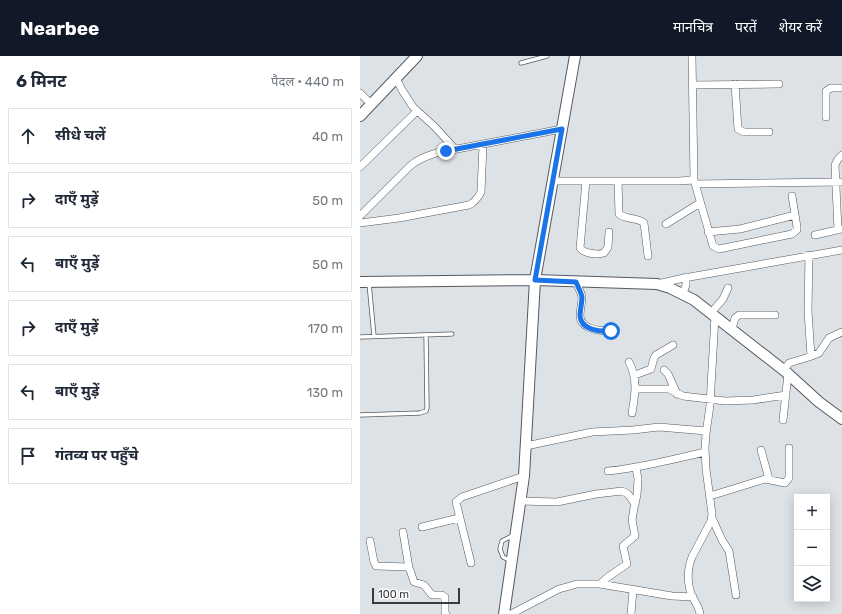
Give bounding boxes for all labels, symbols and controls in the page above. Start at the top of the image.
text: Nearbee [20,17,99,40]
text: मानचित्र [673,19,713,36]
text: परतें [735,19,757,36]
text: शेयर करें [779,19,822,36]
text: 6 मिनट [16,71,66,91]
text: पैदल · 440 m [271,74,344,89]
icon: ahead [17,125,39,147]
text: सीधे चलें [55,126,105,144]
text: 40 m [312,129,343,144]
route end [437,142,455,160]
icon: right [17,189,39,211]
text: दाएँ मुड़ें [55,190,98,208]
text: 50 m [312,193,343,208]
icon: left [17,253,39,275]
text: बाएँ मुड़ें [55,254,99,272]
text: 50 m [312,257,343,272]
icon: right [17,317,39,339]
text: दाएँ मुड़ें [55,318,98,336]
text: 170 m [308,321,343,336]
route start [602,322,620,340]
icon: left [17,381,39,403]
text: बाएँ मुड़ें [55,382,99,400]
text: 130 m [307,385,343,400]
icon: arrive [17,445,39,467]
text: गंतव्य पर पहुँचे [55,446,139,464]
map controls [794,494,830,602]
button: + [794,494,830,530]
button: − [794,530,830,566]
button: layers [794,566,830,602]
scale bar [372,586,460,605]
text: 100 m [378,588,409,601]

